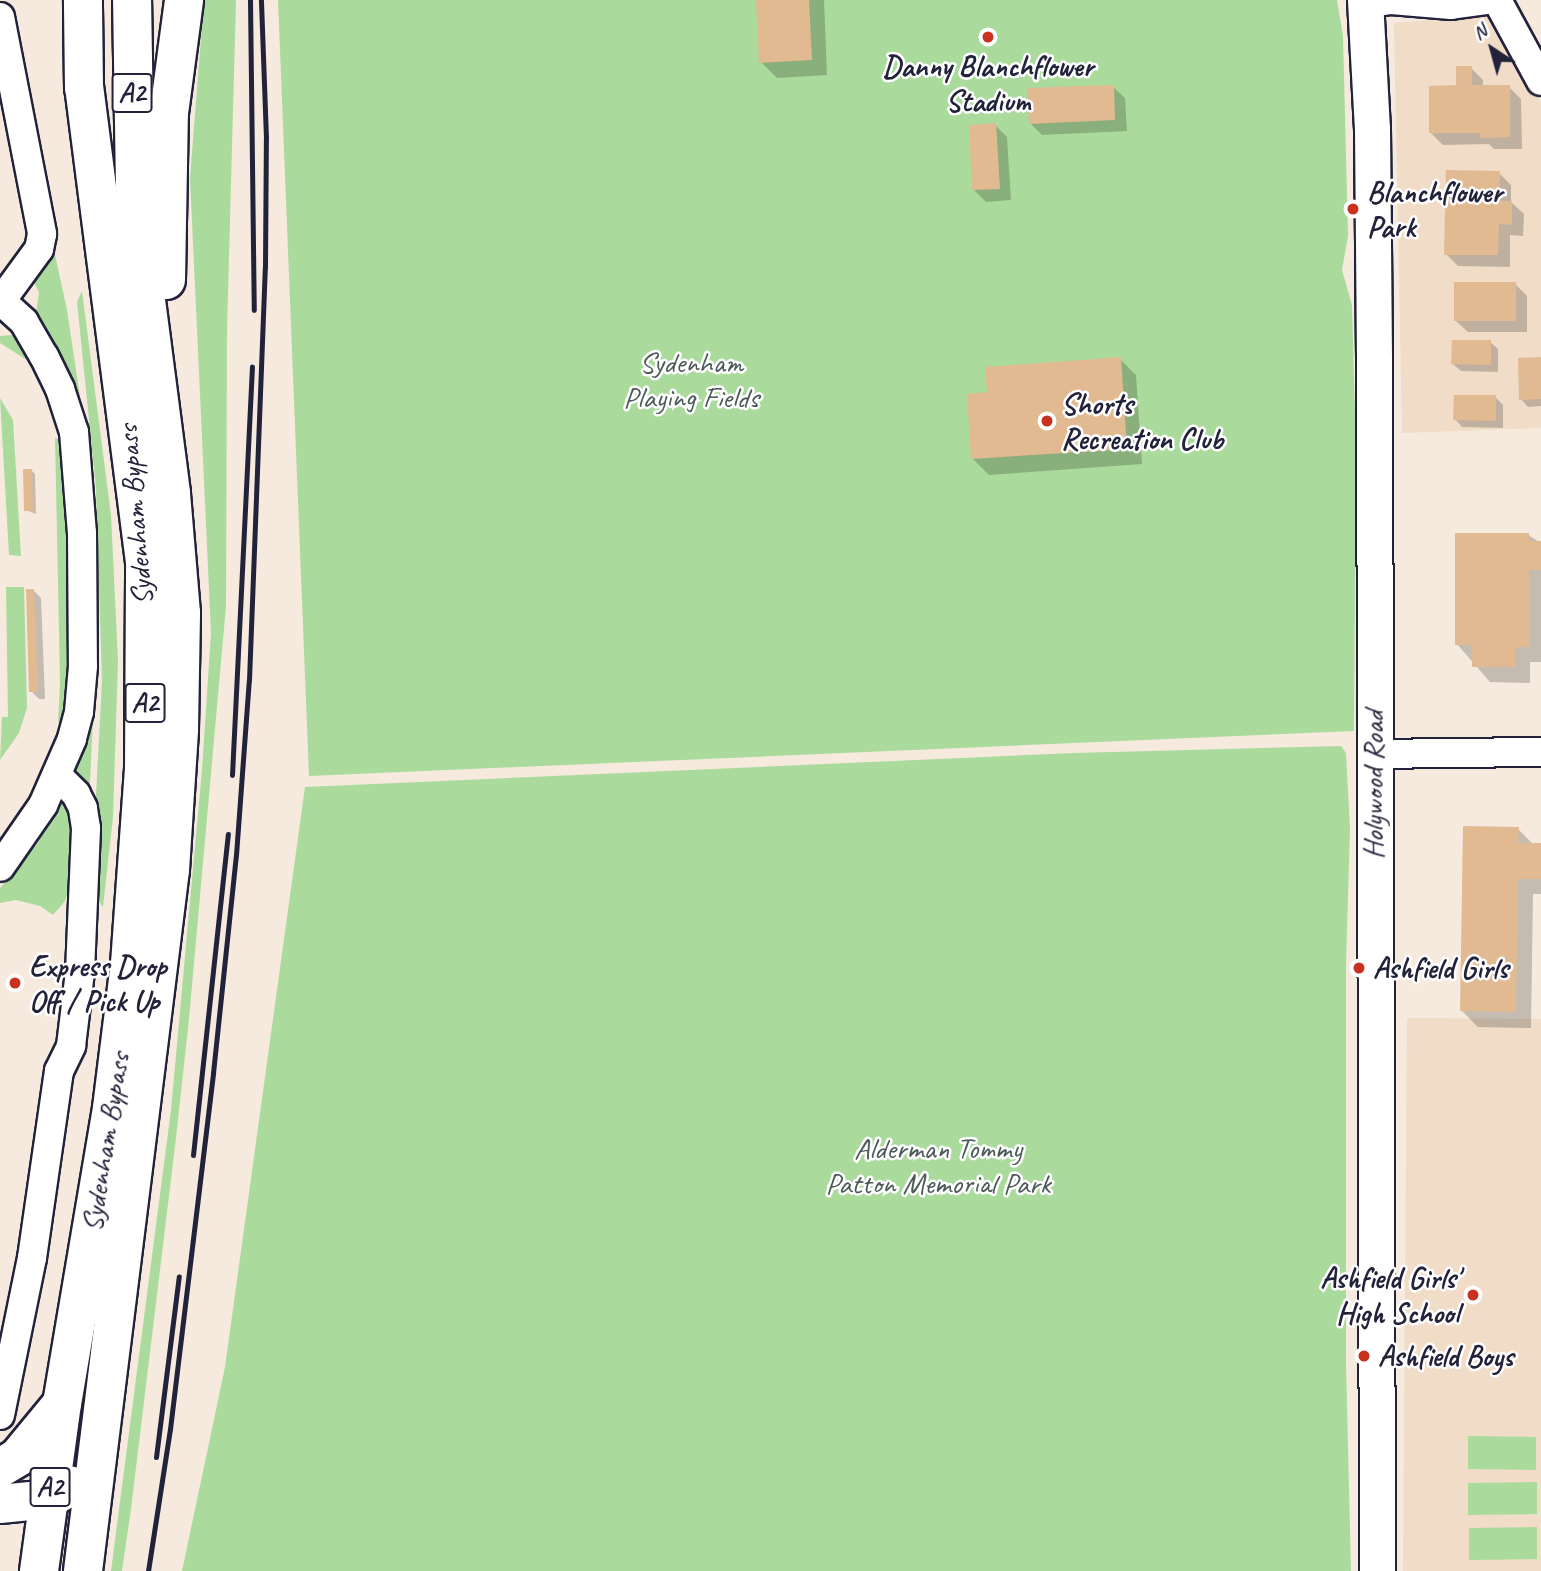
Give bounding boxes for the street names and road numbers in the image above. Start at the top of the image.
road number: A2 [111,68,153,118]
street label: Sydenham Bypass [109,423,161,607]
road number: A2 [124,678,166,728]
street label: Holywood Road [1355,711,1391,859]
street label: Sydenham Bypass [73,1049,137,1235]
road number: A2 [29,1462,71,1512]

